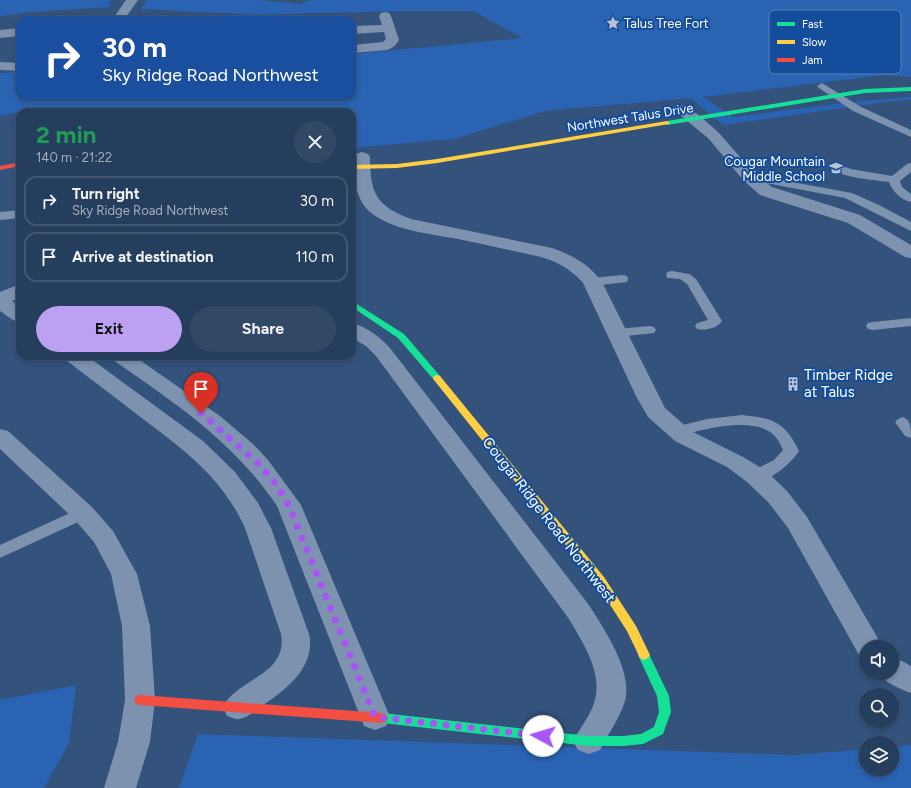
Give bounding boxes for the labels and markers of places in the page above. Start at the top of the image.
place icon: Talus Tree Fort [605,15,621,31]
place label: Talus Tree Fort [624,16,709,31]
place label: Cougar Mountain Middle School [724,154,825,184]
school or university icon: Cougar Mountain Middle School [828,160,844,176]
place label: Timber Ridge at Talus [804,366,893,401]
pin [184,372,218,413]
building icon: Timber Ridge at Talus [785,376,801,392]

